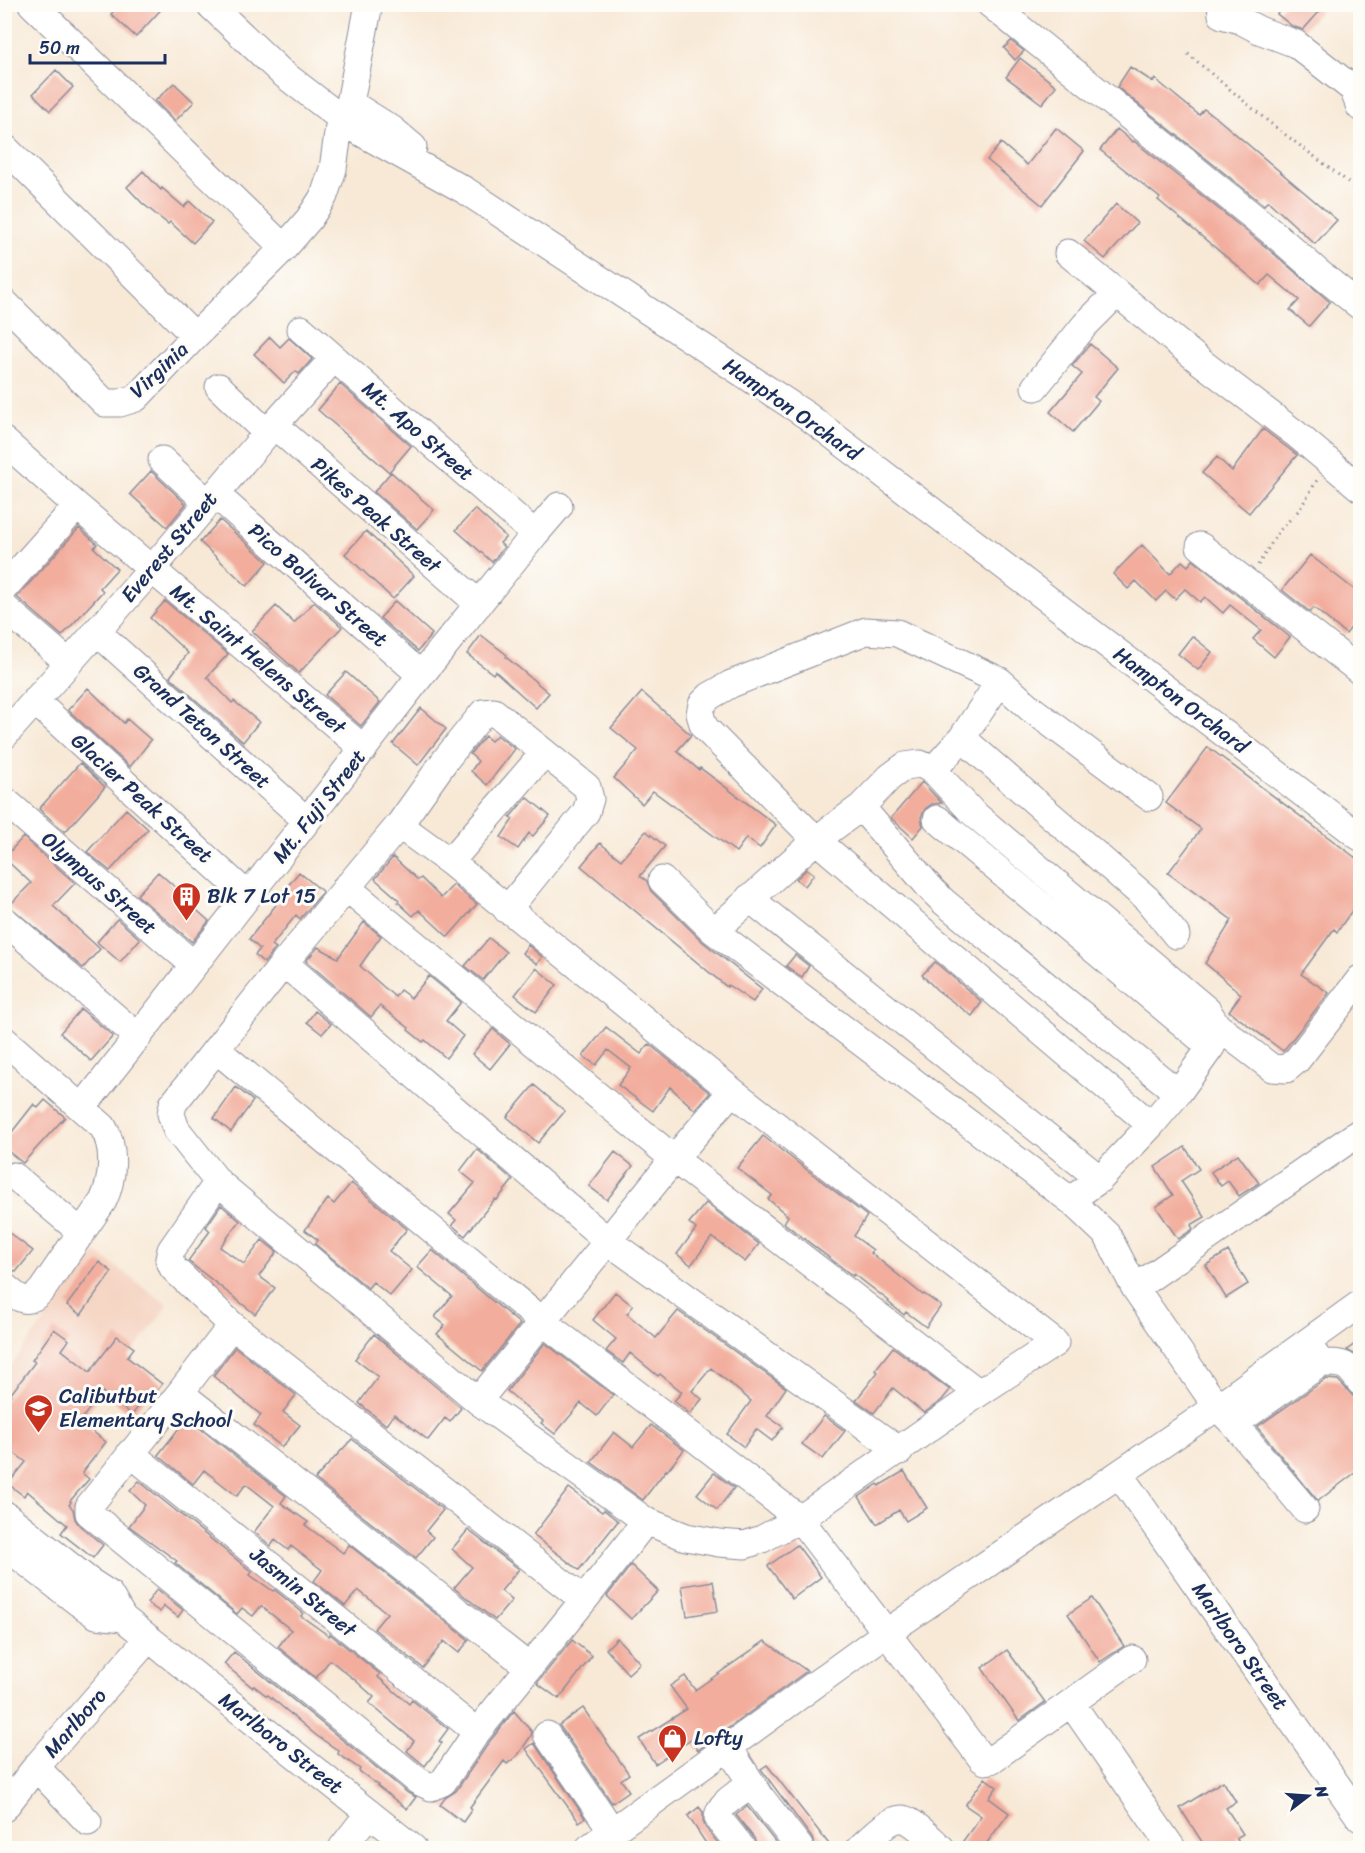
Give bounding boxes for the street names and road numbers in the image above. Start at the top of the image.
street label: Virginia [120,332,198,408]
street label: Hampton Orchard [715,347,871,472]
street label: Mt. Apo Street [353,371,483,491]
street label: Pikes Peak Street [302,447,451,584]
street label: Everest Street [111,482,227,612]
street label: Pico Bolivar Street [239,513,397,657]
street label: Mt. Saint Helens Street [161,573,356,746]
street label: Hampton Orchard [1105,636,1259,765]
street label: Grand Teton Street [124,653,280,799]
street label: Glacier Peak Street [62,723,222,873]
street label: Mt. Fuji Street [262,740,376,872]
street label: Olympus Street [32,821,166,945]
street label: Jasmin Street [240,1536,366,1648]
street label: Marlboro Street [1181,1574,1299,1718]
street label: Marlboro [33,1679,117,1767]
street label: Marlboro Street [210,1682,352,1804]

